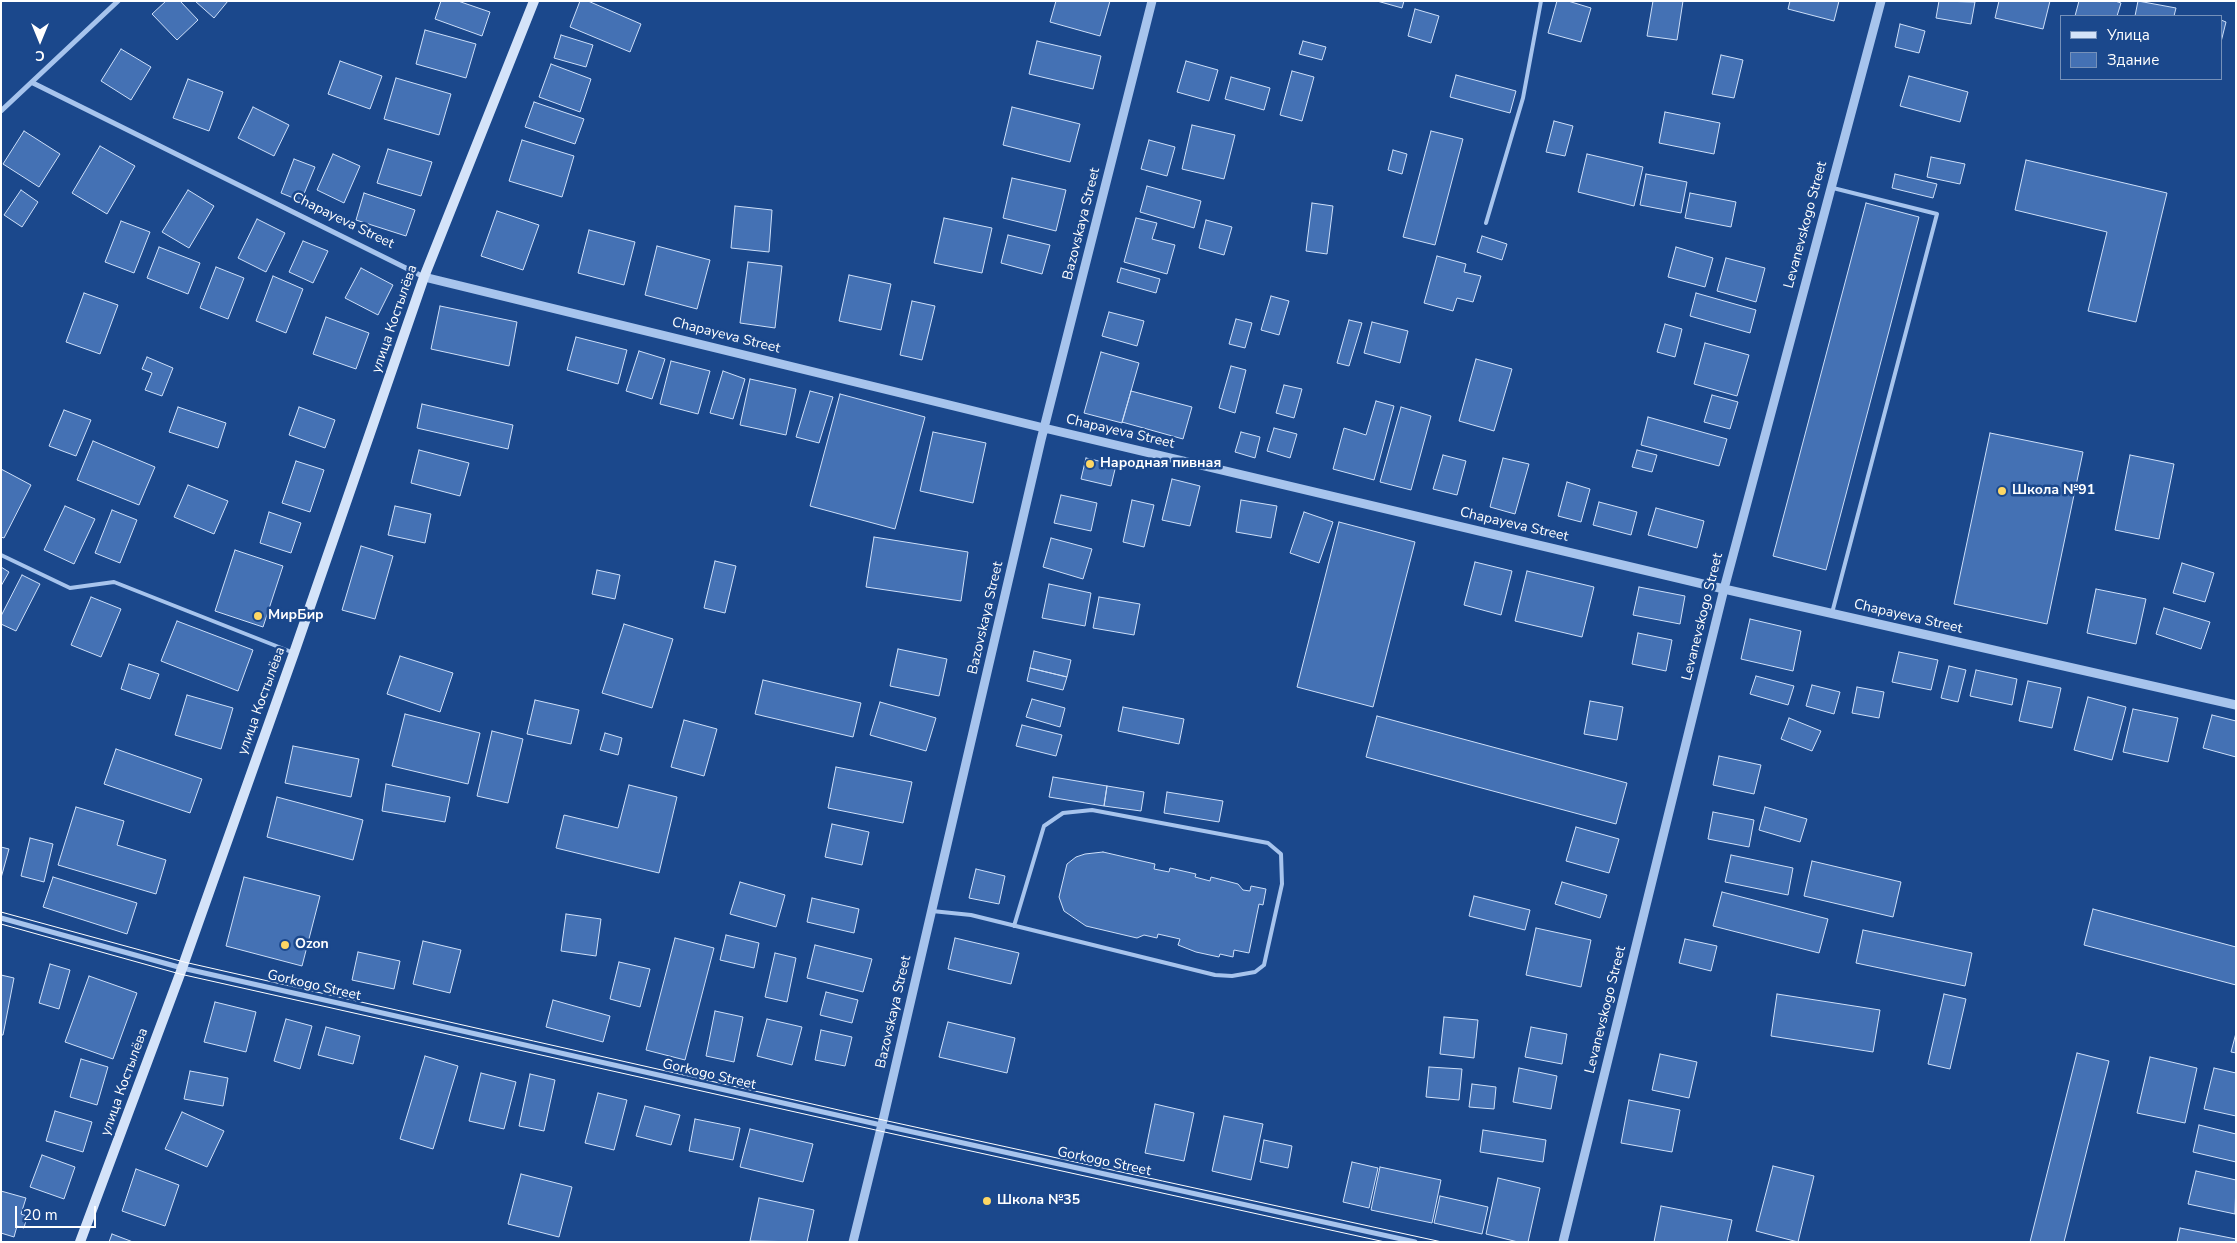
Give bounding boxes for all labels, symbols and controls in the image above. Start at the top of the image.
north arrow [15,15,65,65]
legend [2060,15,2222,80]
text: Улица [2107,25,2150,45]
text: С [35,46,45,65]
text: Здание [2107,50,2159,70]
street label: Levanevskogo Street [1781,160,1831,290]
street label: Bazovskaya Street [1060,166,1104,282]
street label: Chapayeva Street [289,189,397,253]
street label: улица Костылёва [369,263,421,375]
street label: Chapayeva Street [670,314,782,358]
street label: Chapayeva Street [1064,411,1176,453]
place label: Народная пивная [1100,456,1221,472]
marker: Народная пивная [1084,458,1096,470]
place label: Школа №91 [2012,483,2095,499]
marker: Школа №91 [1996,485,2008,497]
street label: Chapayeva Street [1458,504,1570,546]
street label: Levanevskogo Street [1679,551,1727,683]
street label: Bazovskaya Street [965,560,1007,676]
street label: Chapayeva Street [1852,596,1964,638]
place label: МирБир [268,608,324,624]
marker: МирБир [252,610,264,622]
street label: улица Костылёва [235,645,289,757]
place label: Ozon [295,937,329,953]
marker: Ozon [279,939,291,951]
street label: Levanevskogo Street [1582,944,1630,1076]
street label: Bazovskaya Street [873,954,915,1070]
street label: Gorkogo Street [266,967,362,1005]
street label: улица Костылёва [98,1026,152,1138]
street label: Gorkogo Street [661,1056,757,1094]
street label: Gorkogo Street [1056,1144,1152,1180]
place label: Школа №35 [997,1193,1080,1209]
marker: Школа №35 [981,1195,993,1207]
scale bar [18,1196,99,1228]
text: 20 m [23,1205,58,1225]

